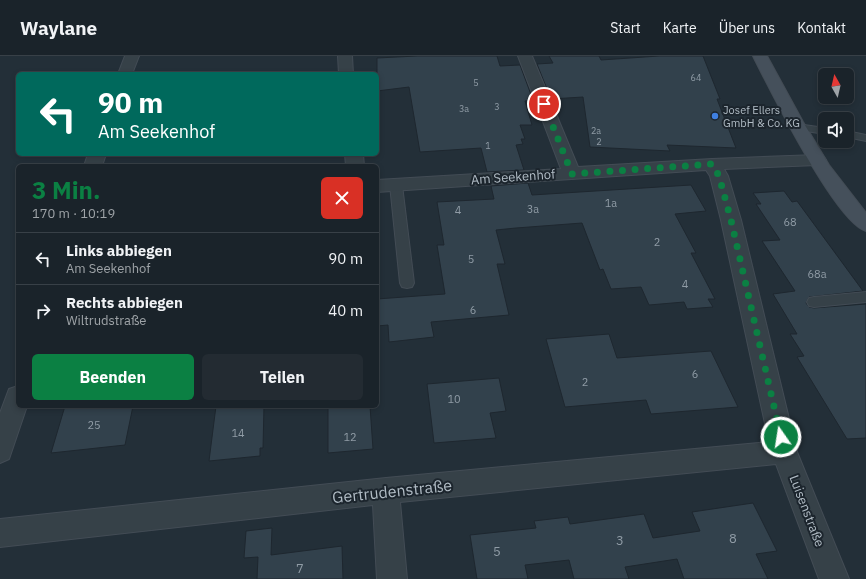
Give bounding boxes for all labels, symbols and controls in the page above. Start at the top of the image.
text: Waylane [20,16,97,40]
text: Start [610,19,641,37]
text: Karte [663,19,697,37]
text: Über uns [719,19,775,37]
text: Kontakt [797,19,846,37]
north arrow [818,68,854,104]
map controls [818,68,854,148]
house number: 64 [691,72,701,83]
house number: 5 [473,77,479,88]
text: 90 m [98,84,163,121]
pin [527,87,561,121]
icon: left [32,88,84,140]
icon: arrive [533,93,555,115]
house number: 3 [494,101,500,112]
house number: 3a [459,103,469,114]
place label: Josef Ellers GmbH & Co. KG [723,103,800,130]
marker: Josef Ellers GmbH & Co. KG [710,111,720,121]
button: sound [818,112,854,148]
text: Am Seekenhof [98,120,215,143]
house number: 2a [591,125,601,136]
house number: 2 [596,136,602,147]
house number: 1 [485,140,491,151]
street label: Am Seekenhof [470,166,556,188]
text: 3 Min. [32,174,100,206]
button: close [321,177,363,219]
house number: 1a [605,196,617,210]
house number: 3a [527,202,539,216]
house number: 4 [455,203,462,217]
text: 170 m · 10:19 [32,205,115,222]
house number: 68 [783,215,797,229]
house number: 2 [654,235,660,249]
text: Links abbiegen [66,241,172,260]
icon: left [32,248,54,270]
text: 90 m [328,249,363,268]
house number: 5 [468,252,474,266]
text: Am Seekenhof [66,260,151,277]
house number: 68a [807,267,827,281]
house number: 4 [682,277,689,291]
text: Rechts abbiegen [66,293,183,312]
icon: right [32,300,54,322]
text: 40 m [328,301,363,320]
house number: 6 [470,303,476,317]
text: Wiltrudstraße [66,312,146,329]
button: Beenden [32,354,194,400]
button: Teilen [202,354,363,400]
house number: 6 [692,367,698,381]
house number: 2 [582,375,588,389]
house number: 10 [447,392,461,406]
position arrow [760,416,802,458]
house number: 25 [87,418,101,432]
house number: 14 [231,426,245,440]
house number: 12 [343,430,357,444]
street label: Luisenstraße [785,473,829,549]
street label: Gertrudenstraße [331,475,453,507]
house number: 8 [729,530,737,547]
house number: 3 [616,532,624,549]
house number: 5 [493,543,501,560]
house number: 7 [296,560,304,577]

